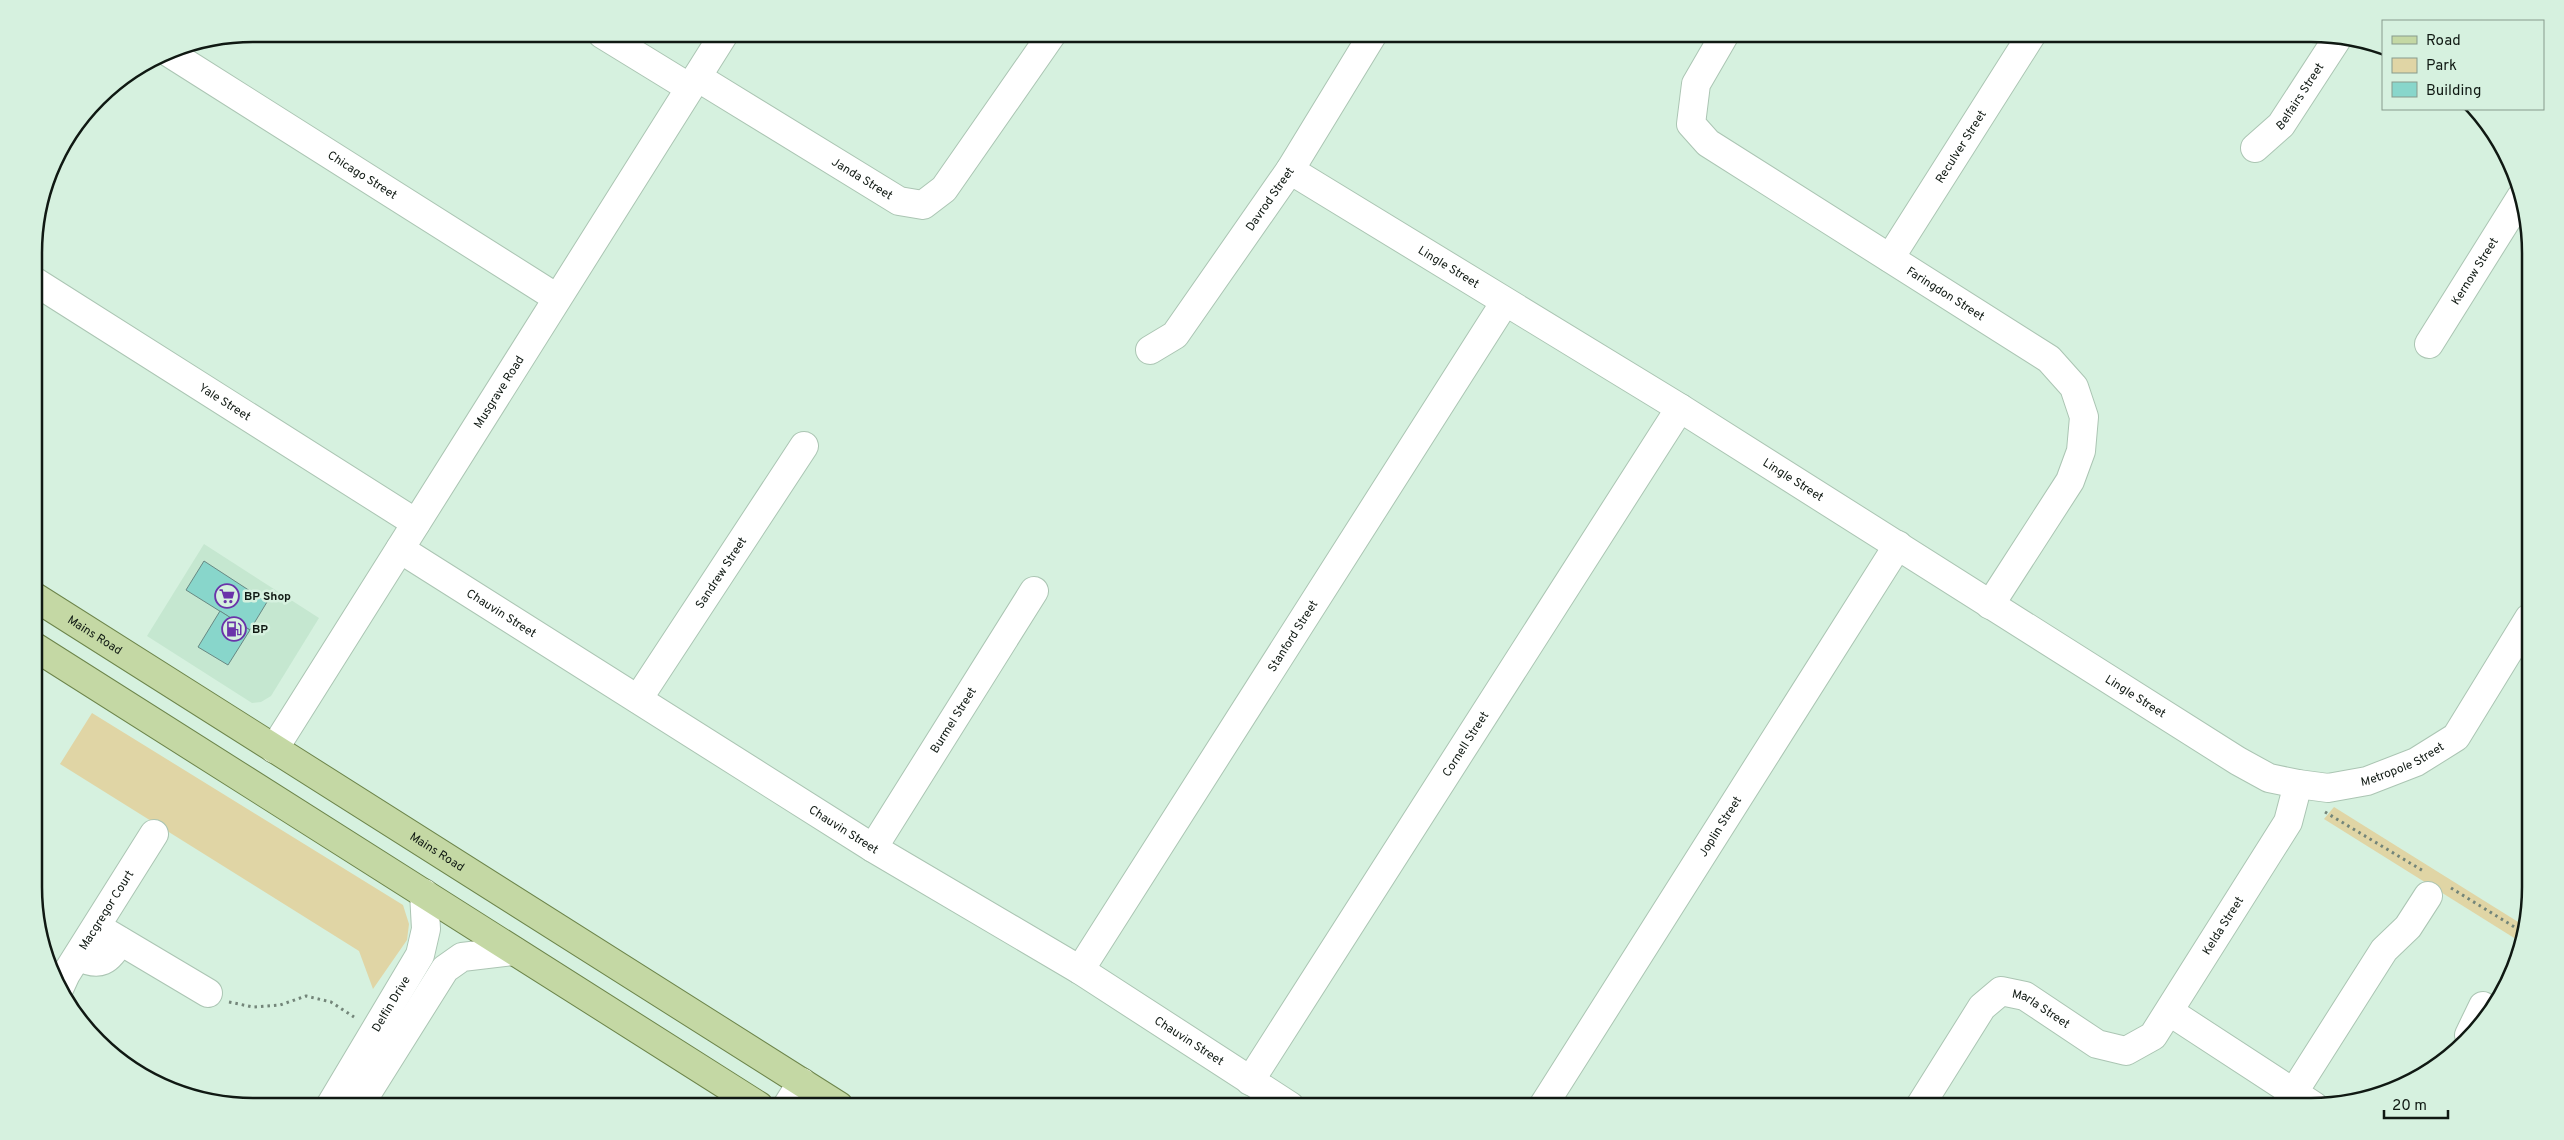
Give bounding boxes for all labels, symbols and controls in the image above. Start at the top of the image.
legend [2382,20,2544,110]
text: Road [2426,32,2461,51]
text: Park [2426,57,2457,76]
street label: Belfairs Street [2273,60,2328,135]
text: Building [2426,82,2481,101]
street label: Reculver Street [1932,108,1991,187]
street label: Chicago Street [324,148,400,204]
street label: Janda Street [828,154,895,204]
street label: Davrod Street [1243,164,1299,235]
street label: Kernow Street [2448,235,2503,308]
street label: Lingle Street [1415,243,1482,293]
street label: Faringdon Street [1903,264,1987,325]
street label: Musgrave Road [471,353,528,432]
street label: Yale Street [195,380,253,425]
street label: Lingle Street [1759,455,1826,506]
street label: Sandrew Street [692,534,751,612]
supermarket icon: BP Shop [214,583,240,609]
street label: Chauvin Street [463,586,539,642]
place label: BP Shop [244,589,291,605]
street label: Stanford Street [1265,597,1322,675]
street label: Mains Road [64,613,125,659]
fuel station icon: BP [221,616,247,642]
place label: BP [252,622,268,638]
street label: Lingle Street [2102,672,2169,722]
street label: Burmel Street [927,684,981,757]
street label: Cornell Street [1439,709,1493,780]
street label: Metropole Street [2360,739,2448,791]
street label: Joplin Street [1696,793,1746,860]
street label: Chauvin Street [805,802,881,858]
street label: Mains Road [406,829,467,876]
street label: Macgregor Court [76,867,138,953]
street label: Kelda Street [2199,894,2248,958]
street label: Delfin Drive [369,973,415,1035]
street label: Marla Street [2010,986,2073,1033]
street label: Chauvin Street [1151,1013,1226,1070]
scale bar [2384,1088,2448,1120]
text: 20 m [2392,1097,2427,1116]

